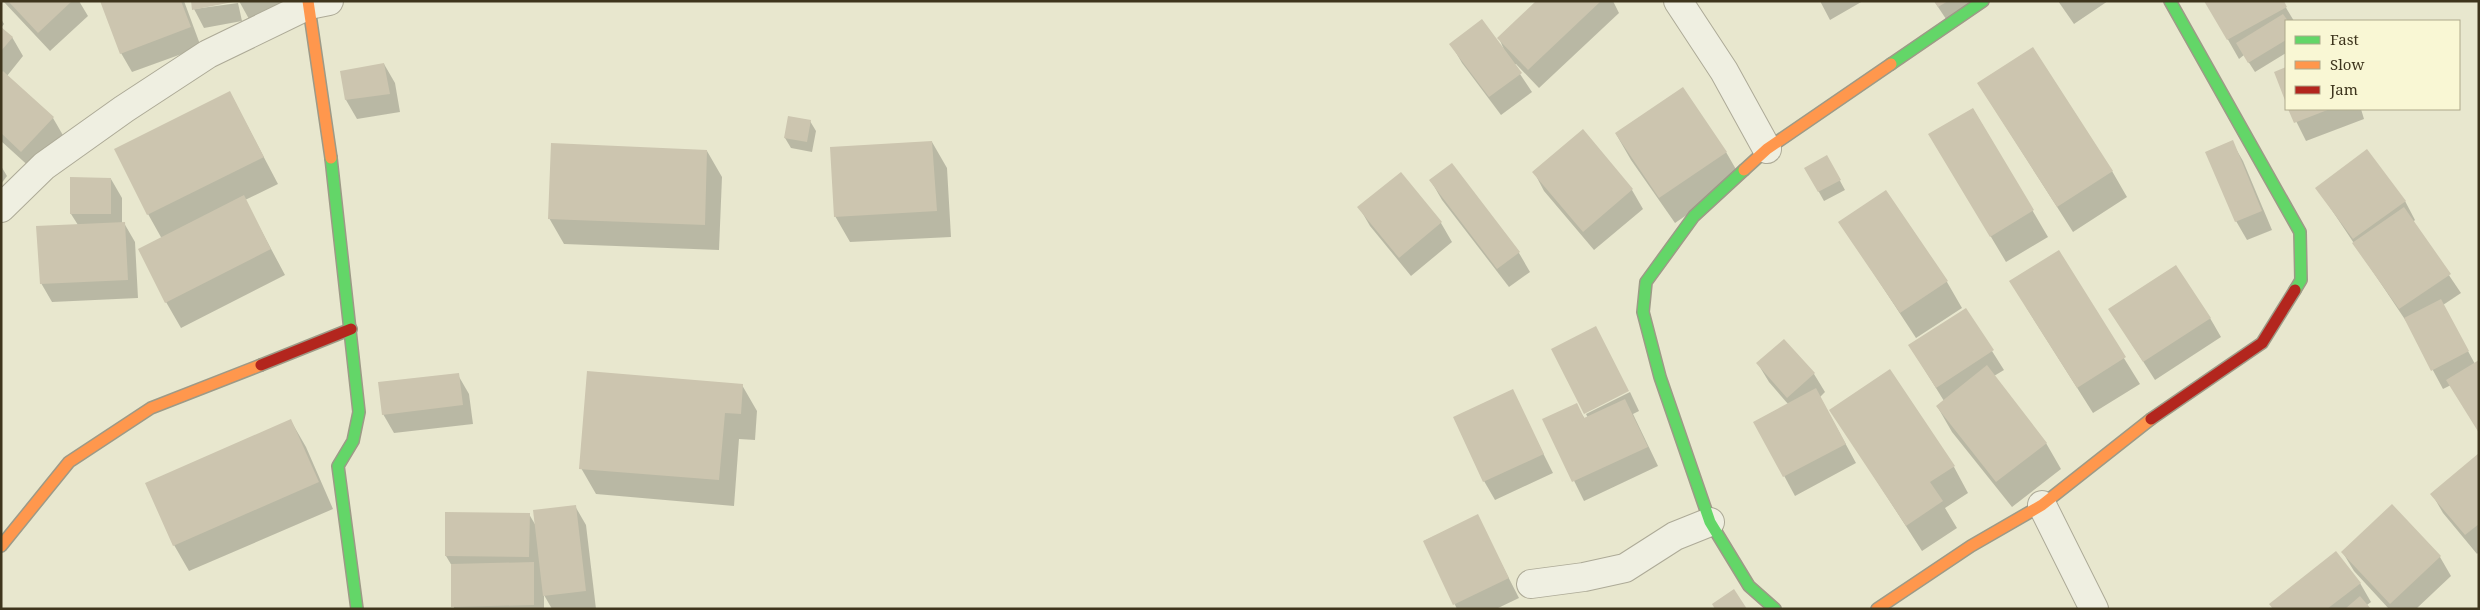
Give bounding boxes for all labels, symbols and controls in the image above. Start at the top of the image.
legend [2285,20,2460,110]
text: Fast [2330,29,2359,49]
text: Slow [2330,54,2364,74]
text: Jam [2329,79,2358,99]

